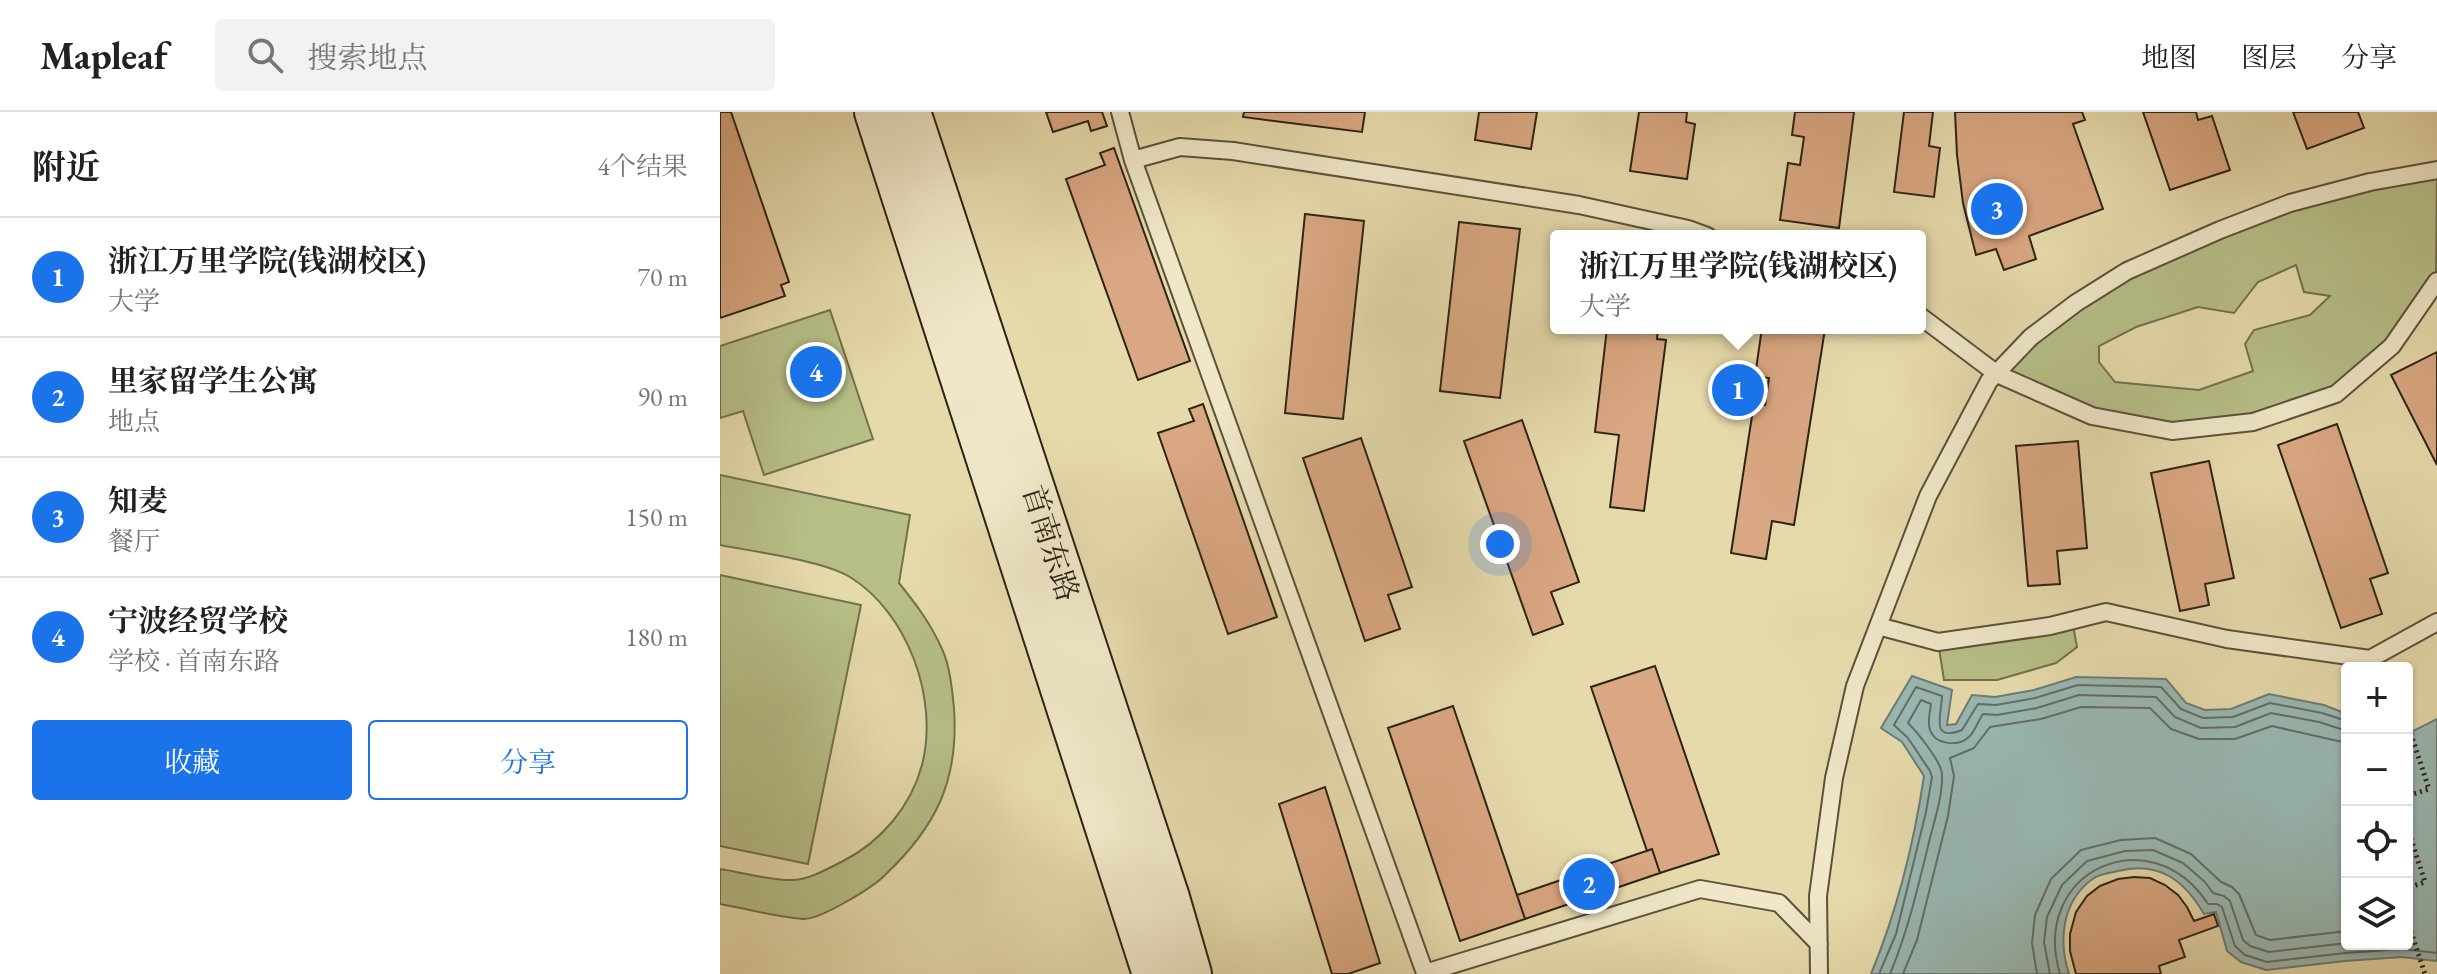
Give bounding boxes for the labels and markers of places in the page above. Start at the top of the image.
pin: 3 [1971,179,2023,239]
pin: 4 [790,342,842,402]
pin: 1 [1712,360,1764,420]
pin: 2 [1563,854,1615,914]

